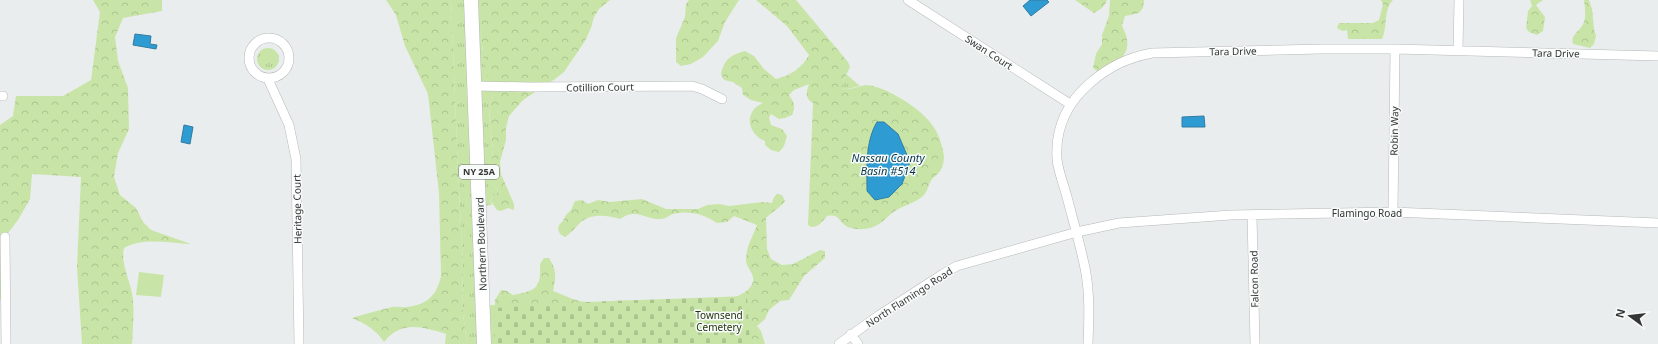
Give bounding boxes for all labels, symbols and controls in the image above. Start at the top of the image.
street label: Swan Court [963,31,1016,73]
street label: Tara Drive [1209,44,1257,58]
street label: Tara Drive [1532,46,1580,60]
street label: Cotillion Court [566,79,634,95]
street label: Robin Way [1387,105,1401,156]
water label: Nassau County Basin #514 [851,150,925,178]
road number: NY 25A [459,165,499,179]
street label: Heritage Court [289,174,305,244]
street label: Northern Boulevard [472,197,490,291]
street label: Flamingo Road [1332,206,1402,220]
street label: Falcon Road [1247,250,1261,308]
street label: North Flamingo Road [863,264,955,330]
north arrow [1610,296,1650,336]
text: N [1611,307,1628,320]
park label: Townsend Cemetery [695,308,743,334]

